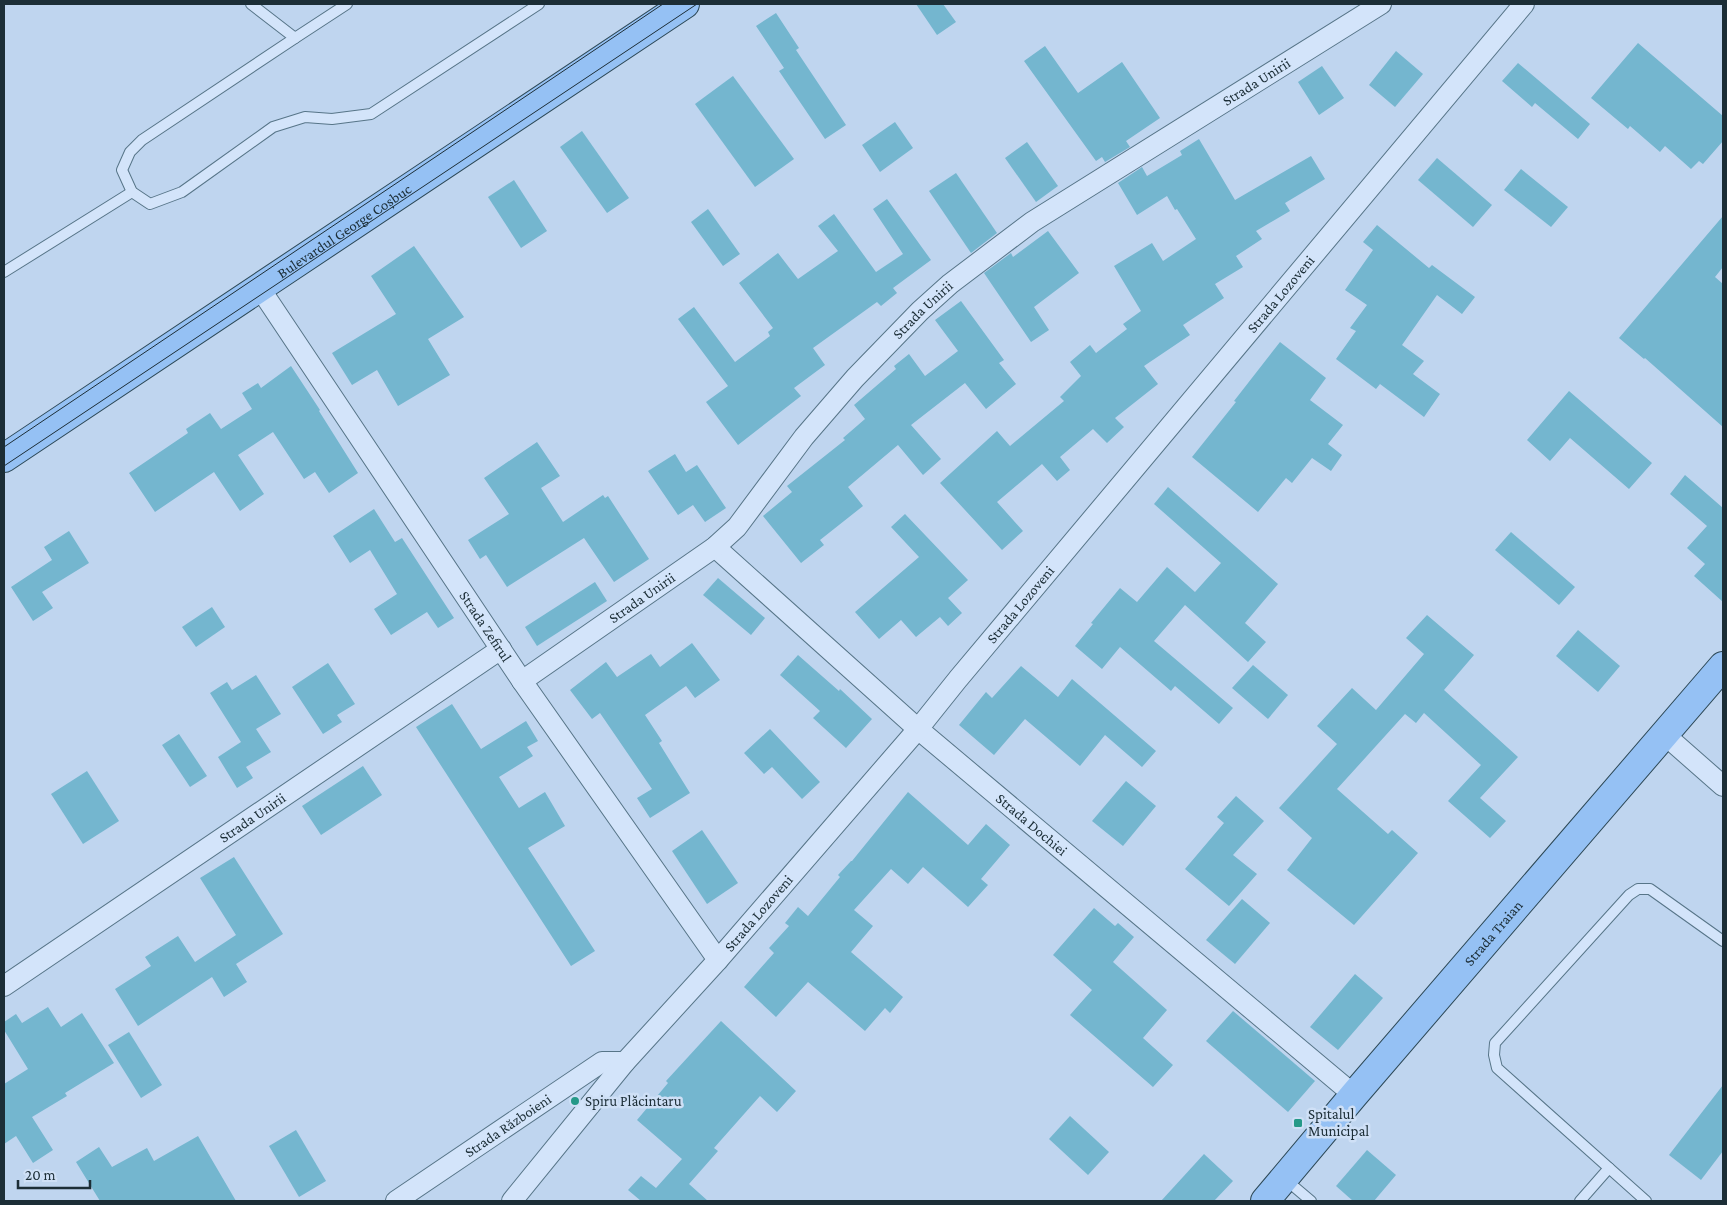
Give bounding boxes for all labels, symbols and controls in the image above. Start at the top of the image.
street label: Strada Unirii [1220,55,1293,109]
street label: Bulevardul George Coșbuc [274,180,415,281]
street label: Strada Lozoveni [1244,252,1318,336]
street label: Strada Unirii [890,278,956,342]
street label: Strada Lozoveni [984,563,1057,646]
street label: Strada Unirii [606,569,678,626]
street label: Strada Zefirul [456,588,515,665]
street label: Strada Unirii [216,789,289,846]
street label: Strada Dochiei [993,790,1070,859]
street label: Strada Lozoveni [721,872,796,955]
street label: Strada Traian [1461,897,1526,969]
street label: Strada Războieni [462,1091,554,1160]
place label: Spiru Plăcintaru [585,1093,682,1110]
marker: Spiru Plăcintaru [569,1095,581,1107]
place label: Spitalul Municipal [1308,1106,1369,1140]
marker: Spitalul Municipal [1292,1117,1304,1129]
scale bar [18,1158,90,1190]
text: 20 m [25,1167,56,1183]

